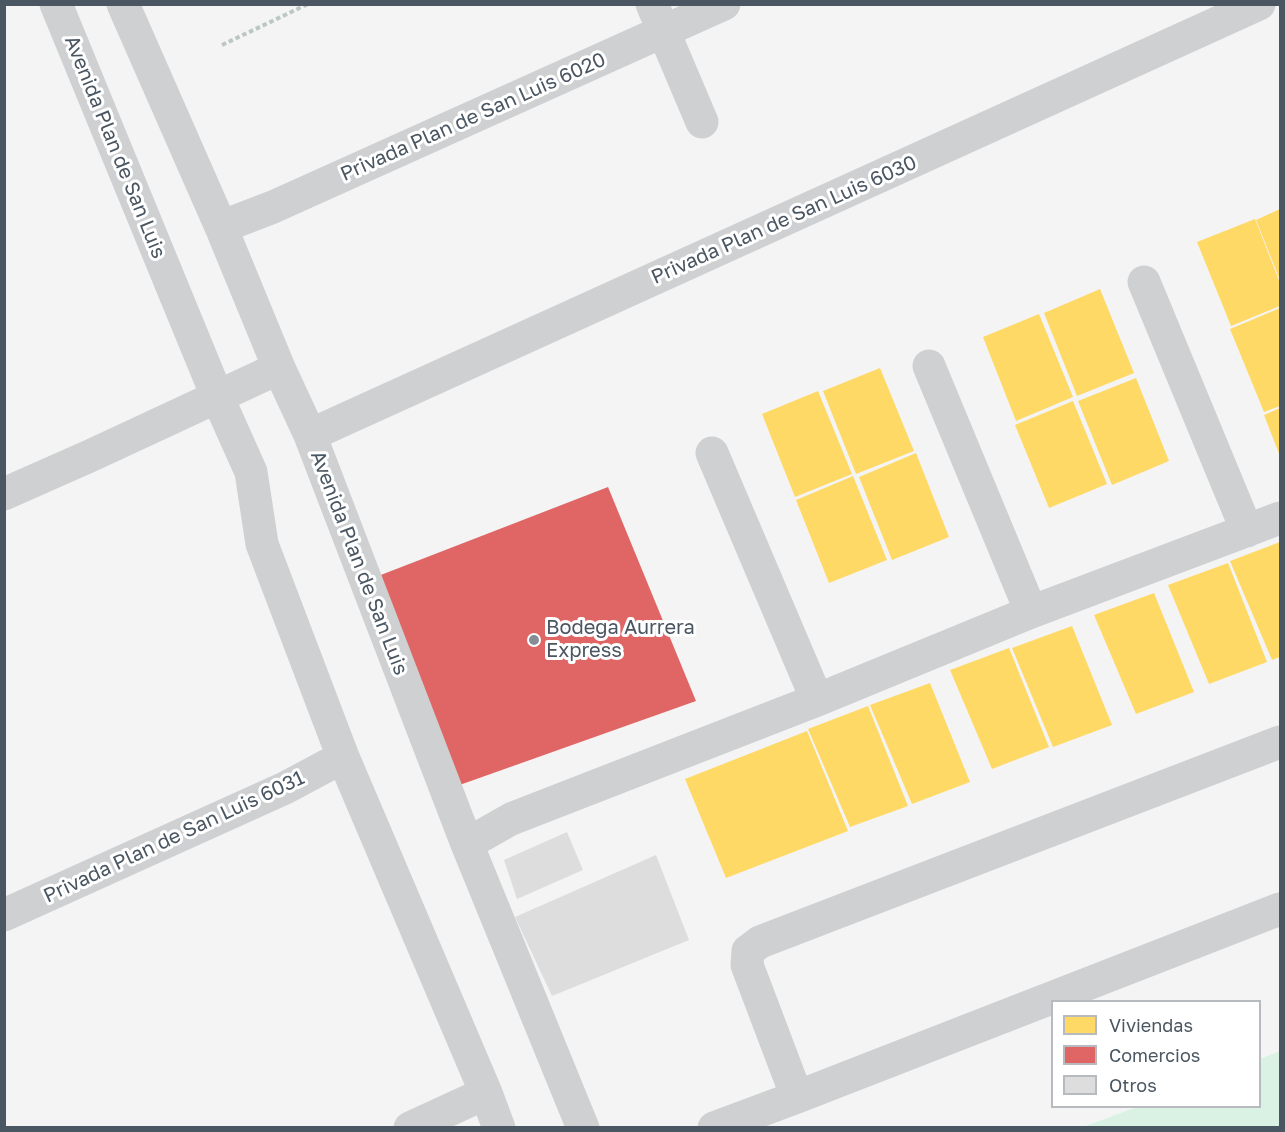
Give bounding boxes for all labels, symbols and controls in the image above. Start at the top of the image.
street label: Avenida Plan de San Luis [59,32,171,262]
street label: Privada Plan de San Luis 6020 [337,48,609,186]
street label: Privada Plan de San Luis 6030 [648,151,920,289]
street label: Avenida Plan de San Luis [305,447,413,679]
place label: Bodega Aurrera Express [546,616,695,663]
marker: Bodega Aurrera Express [527,633,541,647]
street label: Privada Plan de San Luis 6031 [40,766,308,908]
legend [1051,1000,1261,1108]
text: Viviendas [1109,1014,1193,1036]
text: Comercios [1109,1044,1200,1066]
text: Otros [1109,1074,1157,1096]

